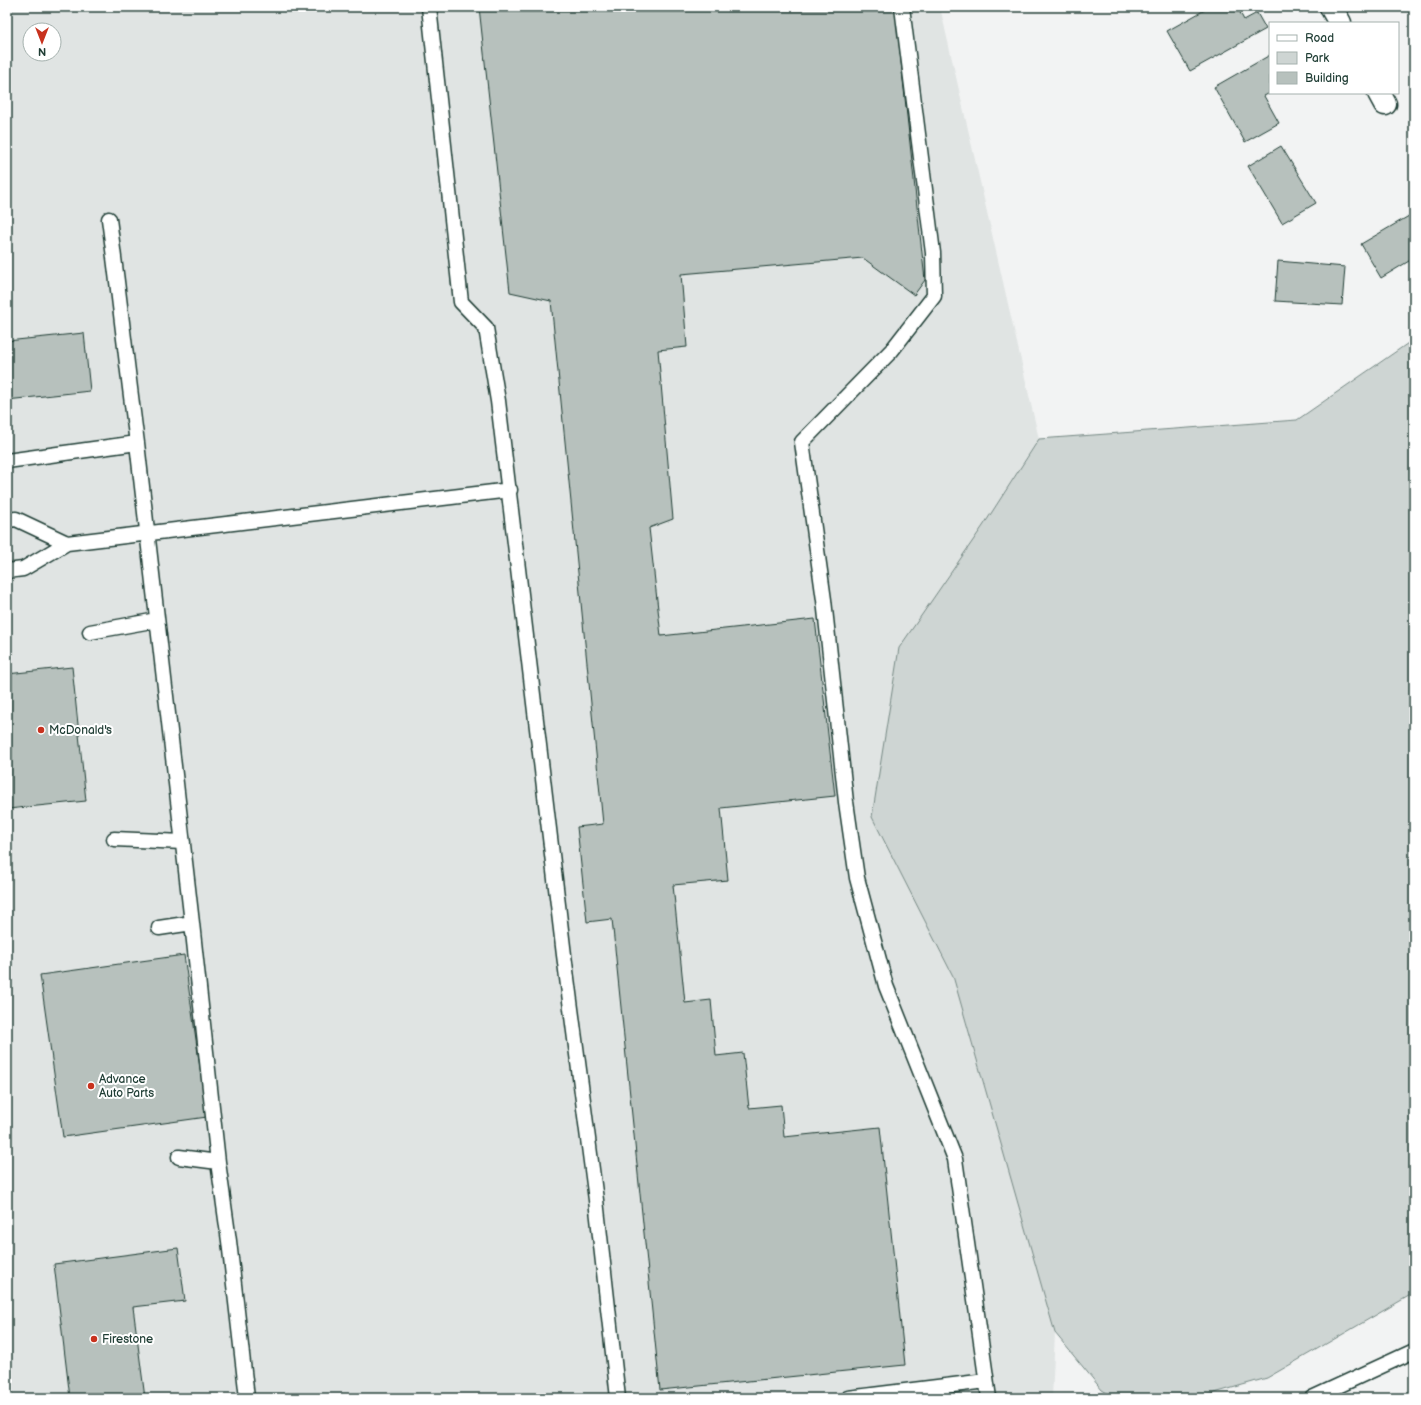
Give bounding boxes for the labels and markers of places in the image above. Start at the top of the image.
place label: McDonald's [49,723,112,738]
marker: McDonald's [36,725,46,735]
place label: Advance Auto Parts [99,1072,154,1101]
marker: Advance Auto Parts [86,1081,96,1091]
place label: Firestone [102,1332,153,1347]
marker: Firestone [89,1334,99,1344]

